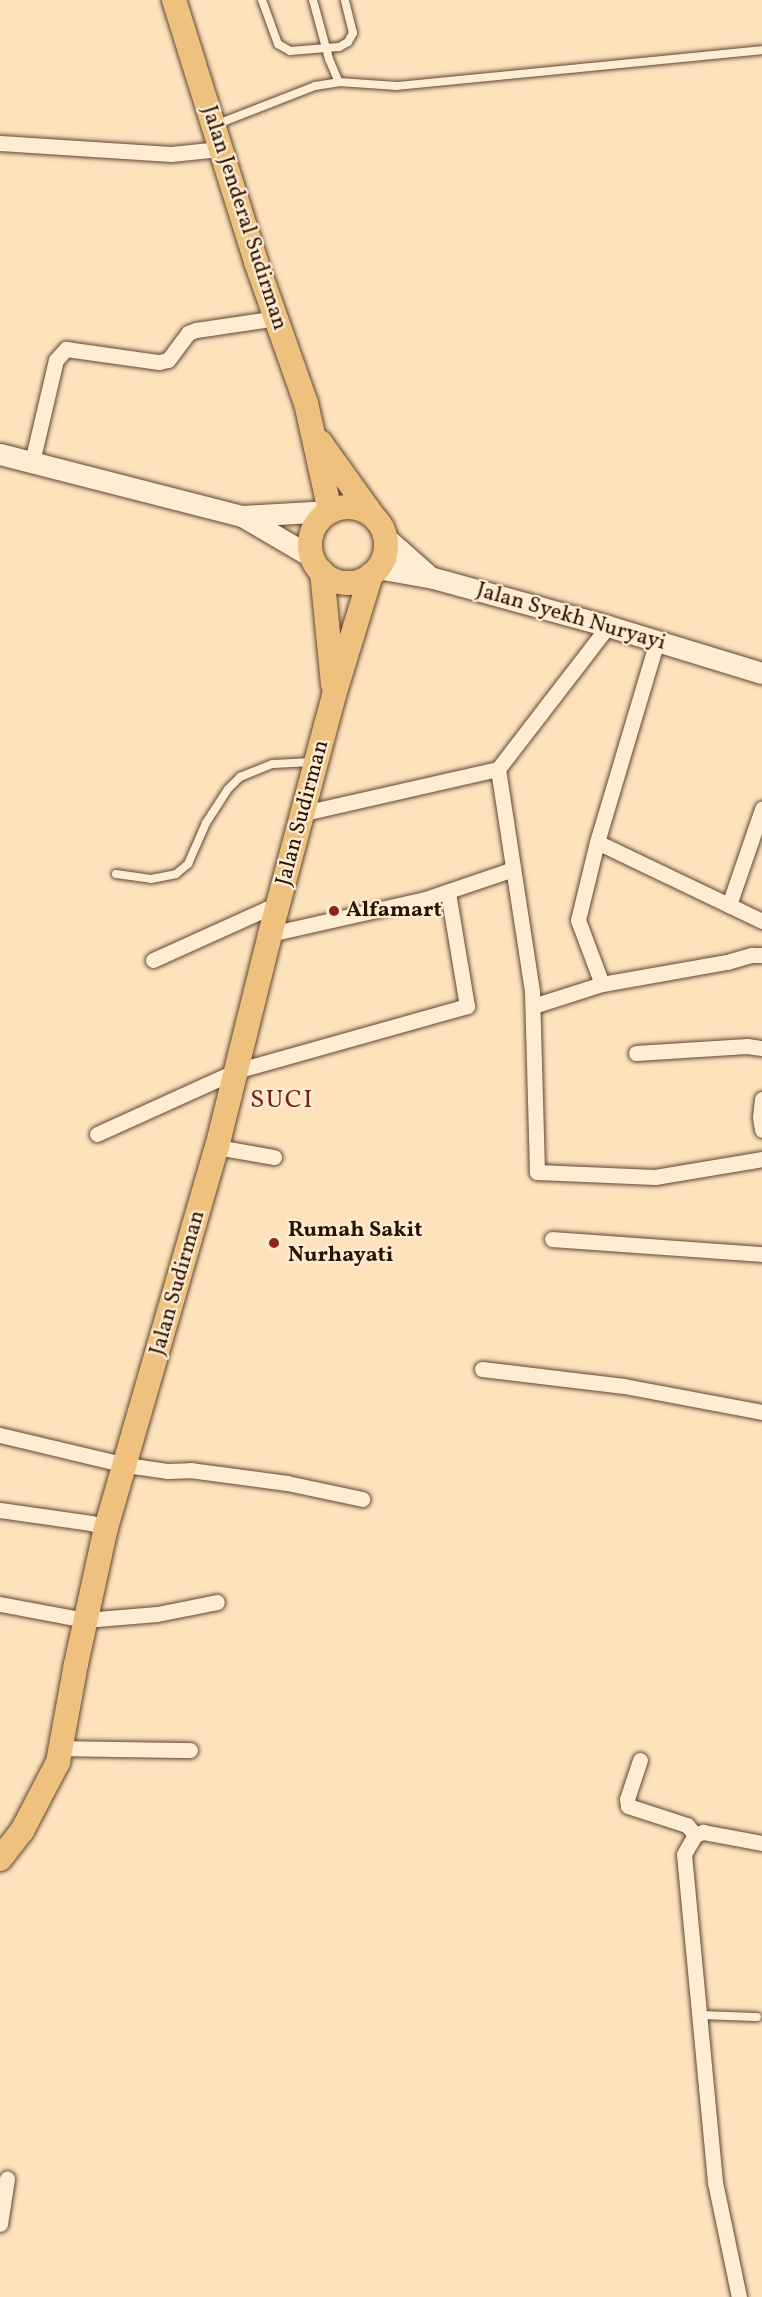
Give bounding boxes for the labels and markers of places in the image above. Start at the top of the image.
place label: Alfamart [346,898,442,924]
marker: Alfamart [327,904,341,918]
place label: Rumah Sakit Nurhayati [288,1217,423,1268]
marker: Rumah Sakit Nurhayati [265,1234,283,1252]

